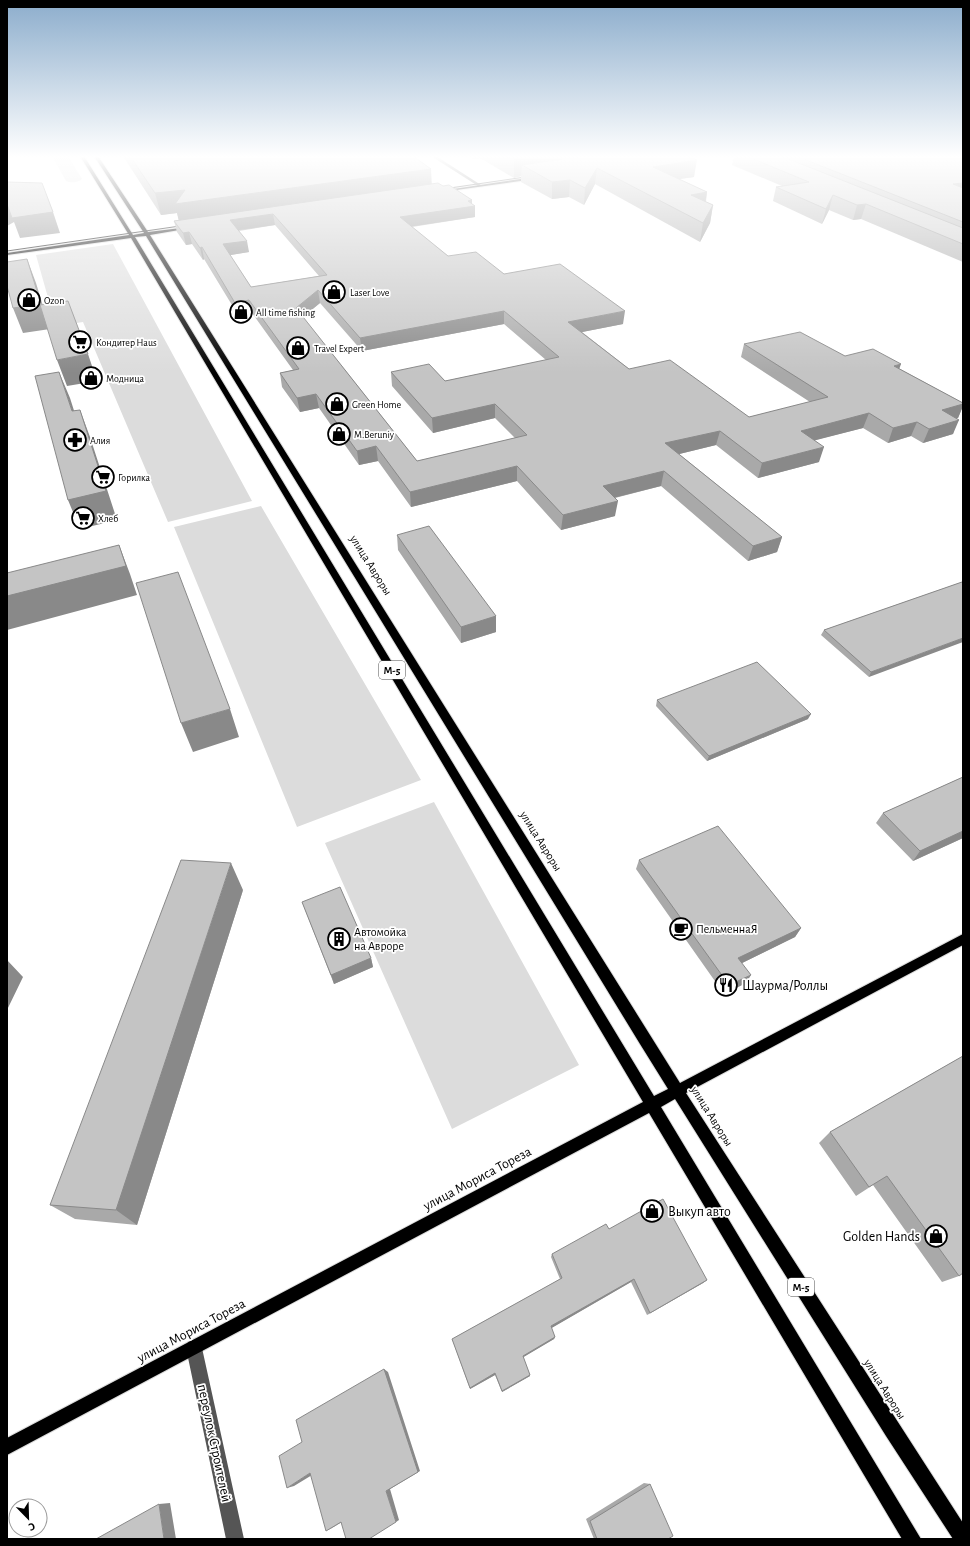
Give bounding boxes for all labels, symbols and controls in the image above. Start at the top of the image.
shop icon: Laser Love [321,279,347,305]
shop icon: Ozon [16,287,42,313]
place label: Laser Love [350,288,390,298]
place label: Ozon [44,296,64,306]
shop icon: All time fishing [228,299,254,325]
place label: All time fishing [256,308,315,318]
supermarket icon: Кондитер Haus [67,329,93,355]
shop icon: Travel Expert [285,335,311,361]
place label: Кондитер Haus [96,338,157,348]
place label: Travel Expert [314,344,365,354]
shop icon: Модница [78,365,104,391]
place label: Модница [106,374,145,384]
shop icon: Green Home [324,391,350,417]
place label: Green Home [352,400,401,410]
shop icon: M.Beruniy [326,421,352,447]
pharmacy icon: Алия [62,427,88,453]
place label: M.Beruniy [354,430,395,440]
place label: Алия [90,436,110,446]
supermarket icon: Горилка [90,464,116,490]
place label: Горилка [118,473,150,483]
supermarket icon: Хлеб [70,505,96,531]
place label: Хлеб [98,514,118,524]
street label: улица Авроры [346,532,394,598]
road number: М-5 [379,661,405,679]
street label: улица Авроры [516,808,564,874]
cafe icon: ПельменнаЯ [668,916,694,942]
place label: ПельменнаЯ [696,923,758,935]
building icon: Автомойка на Авроре [326,926,352,952]
place label: Автомойка на Авроре [354,926,407,952]
restaurant icon: Шаурма/Роллы [713,972,739,998]
place label: Шаурма/Роллы [742,979,828,993]
street label: улица Авроры [687,1083,735,1149]
street label: улица Мориса Тореза [420,1144,534,1214]
shop icon: Выкуп авто [639,1198,665,1224]
place label: Выкуп авто [668,1205,731,1219]
shop icon: Golden Hands [923,1223,949,1249]
place label: Golden Hands [843,1230,920,1244]
road number: М-5 [788,1278,814,1296]
street label: улица Мориса Тореза [134,1296,248,1366]
street label: улица Авроры [860,1356,908,1422]
street label: переулок Строителей [195,1383,233,1503]
north arrow [8,1498,48,1538]
text: С [27,1520,37,1533]

